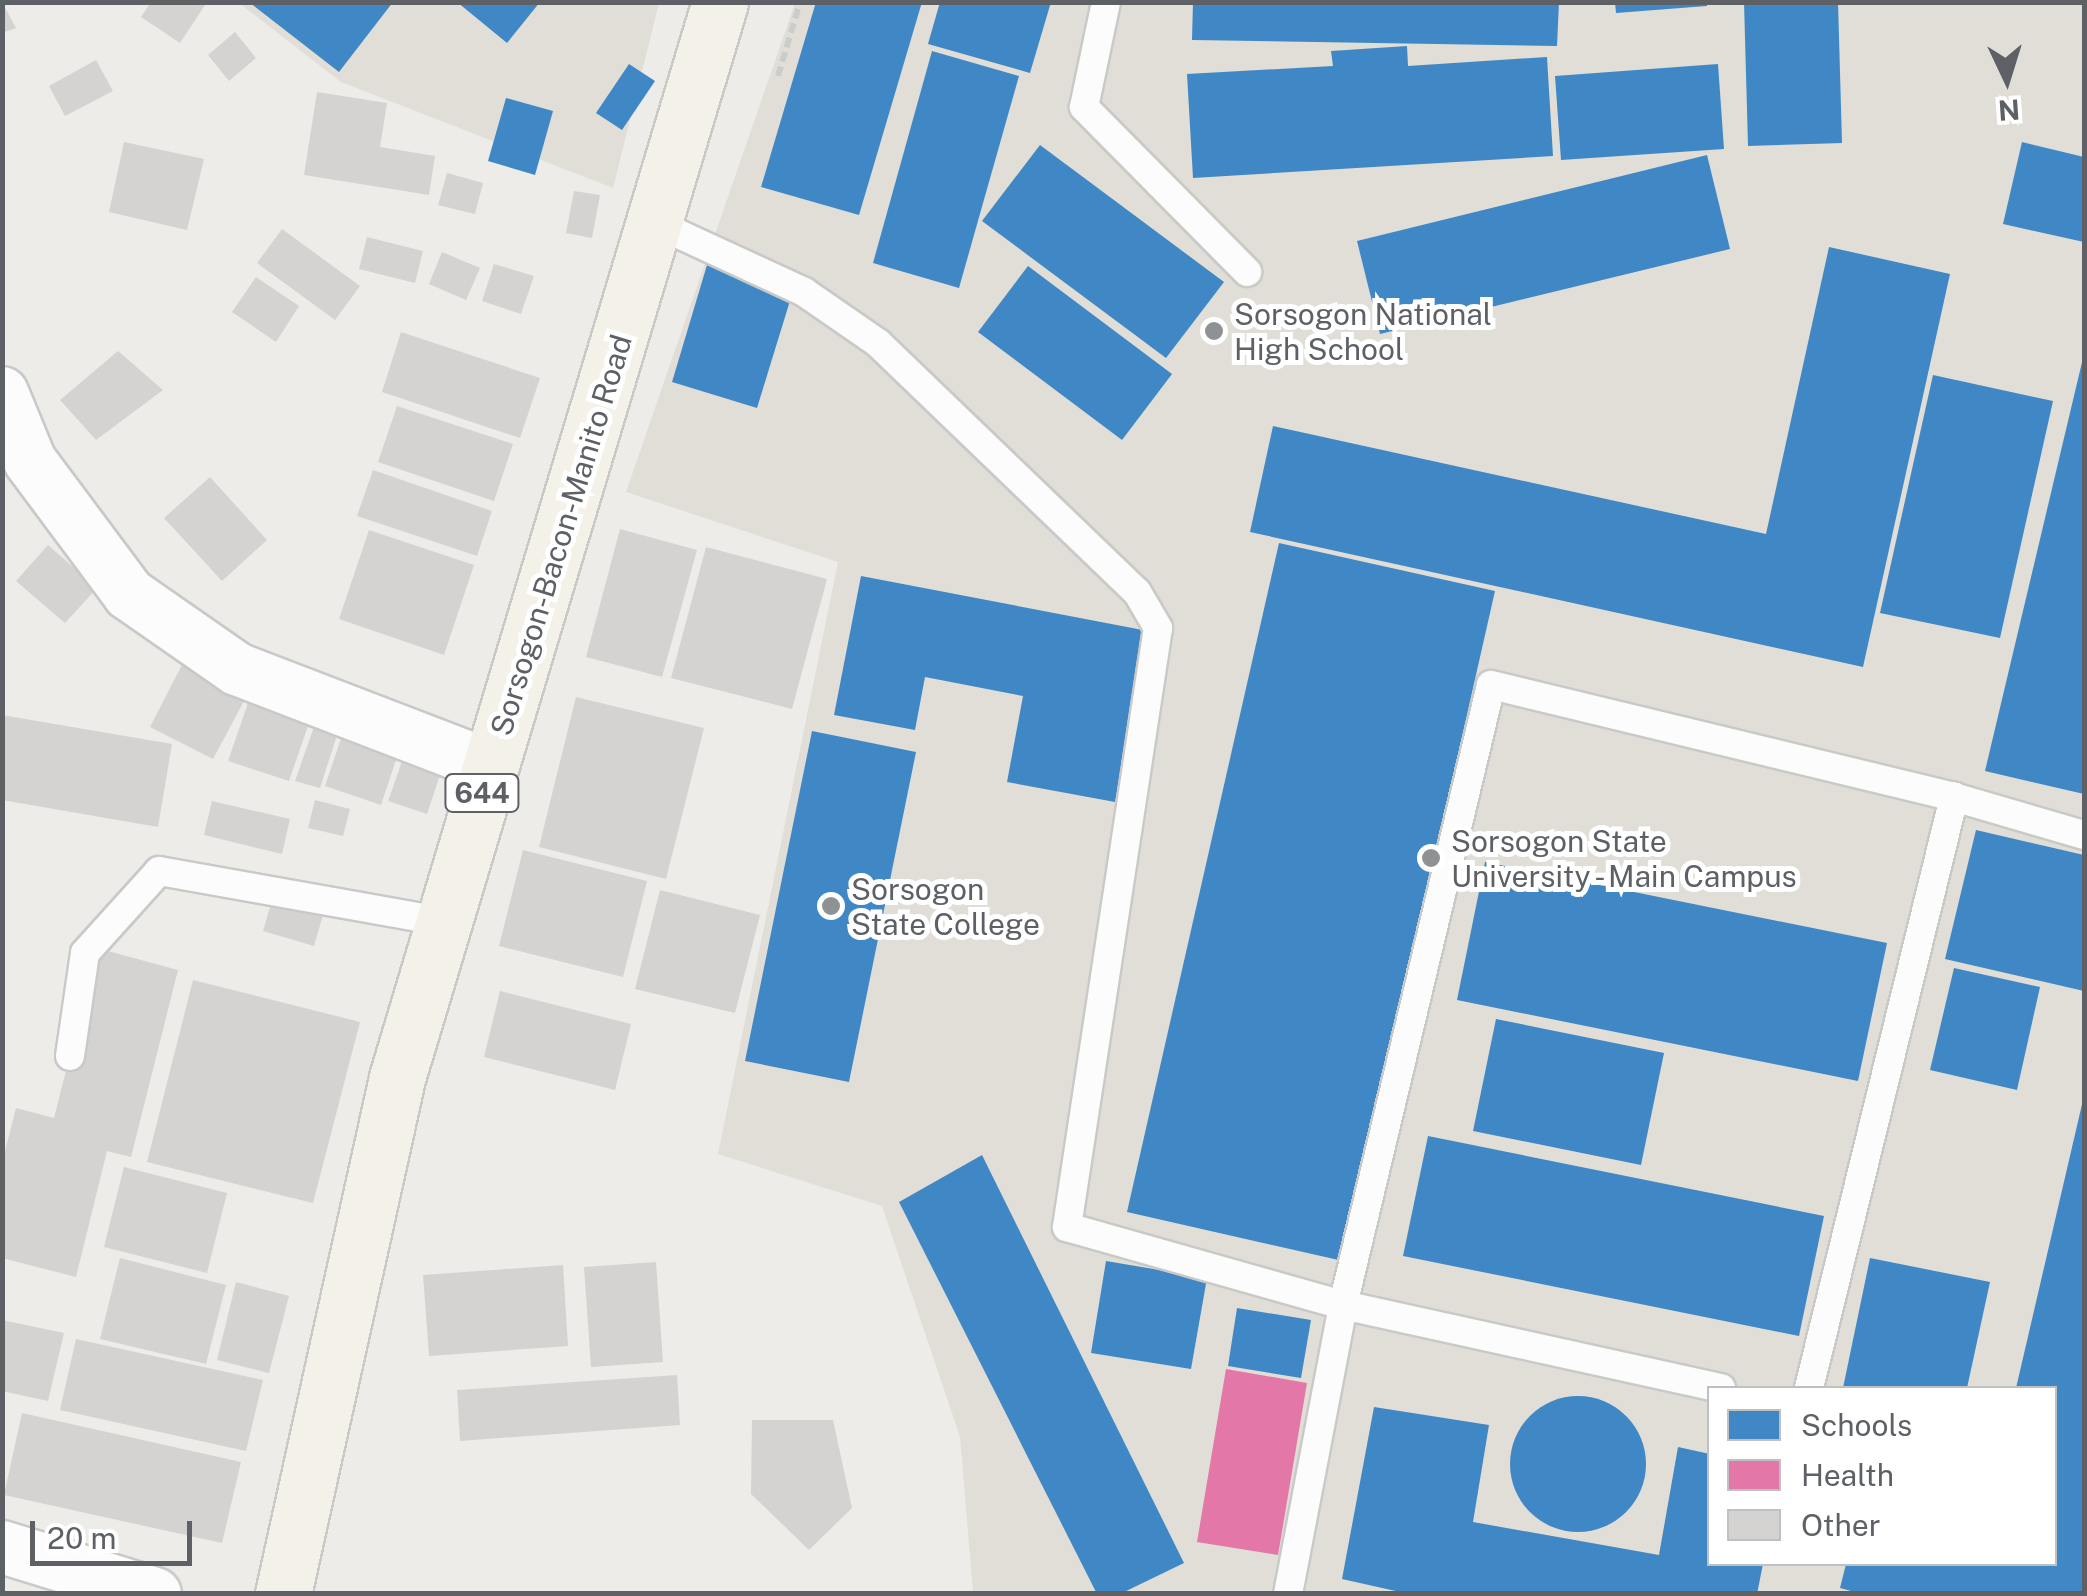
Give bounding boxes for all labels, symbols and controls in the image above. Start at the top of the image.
north arrow [1957,30,2057,130]
text: N [1997,93,2021,128]
place label: Sorsogon National High School [1234,296,1492,366]
marker: Sorsogon National High School [1203,320,1225,342]
street label: Sorsogon-Bacon-Manito Road [483,330,639,740]
road number: 644 [442,770,522,816]
place label: Sorsogon State University - Main Campus [1451,823,1805,894]
marker: Sorsogon State University - Main Campus [1420,847,1442,869]
place label: Sorsogon State College [851,871,1040,942]
marker: Sorsogon State College [820,895,842,917]
legend [1707,1386,2057,1566]
text: Schools [1801,1407,1912,1443]
text: Health [1801,1457,1894,1493]
scale bar [35,1501,198,1563]
text: Other [1801,1507,1881,1543]
text: 20 m [47,1520,116,1556]

